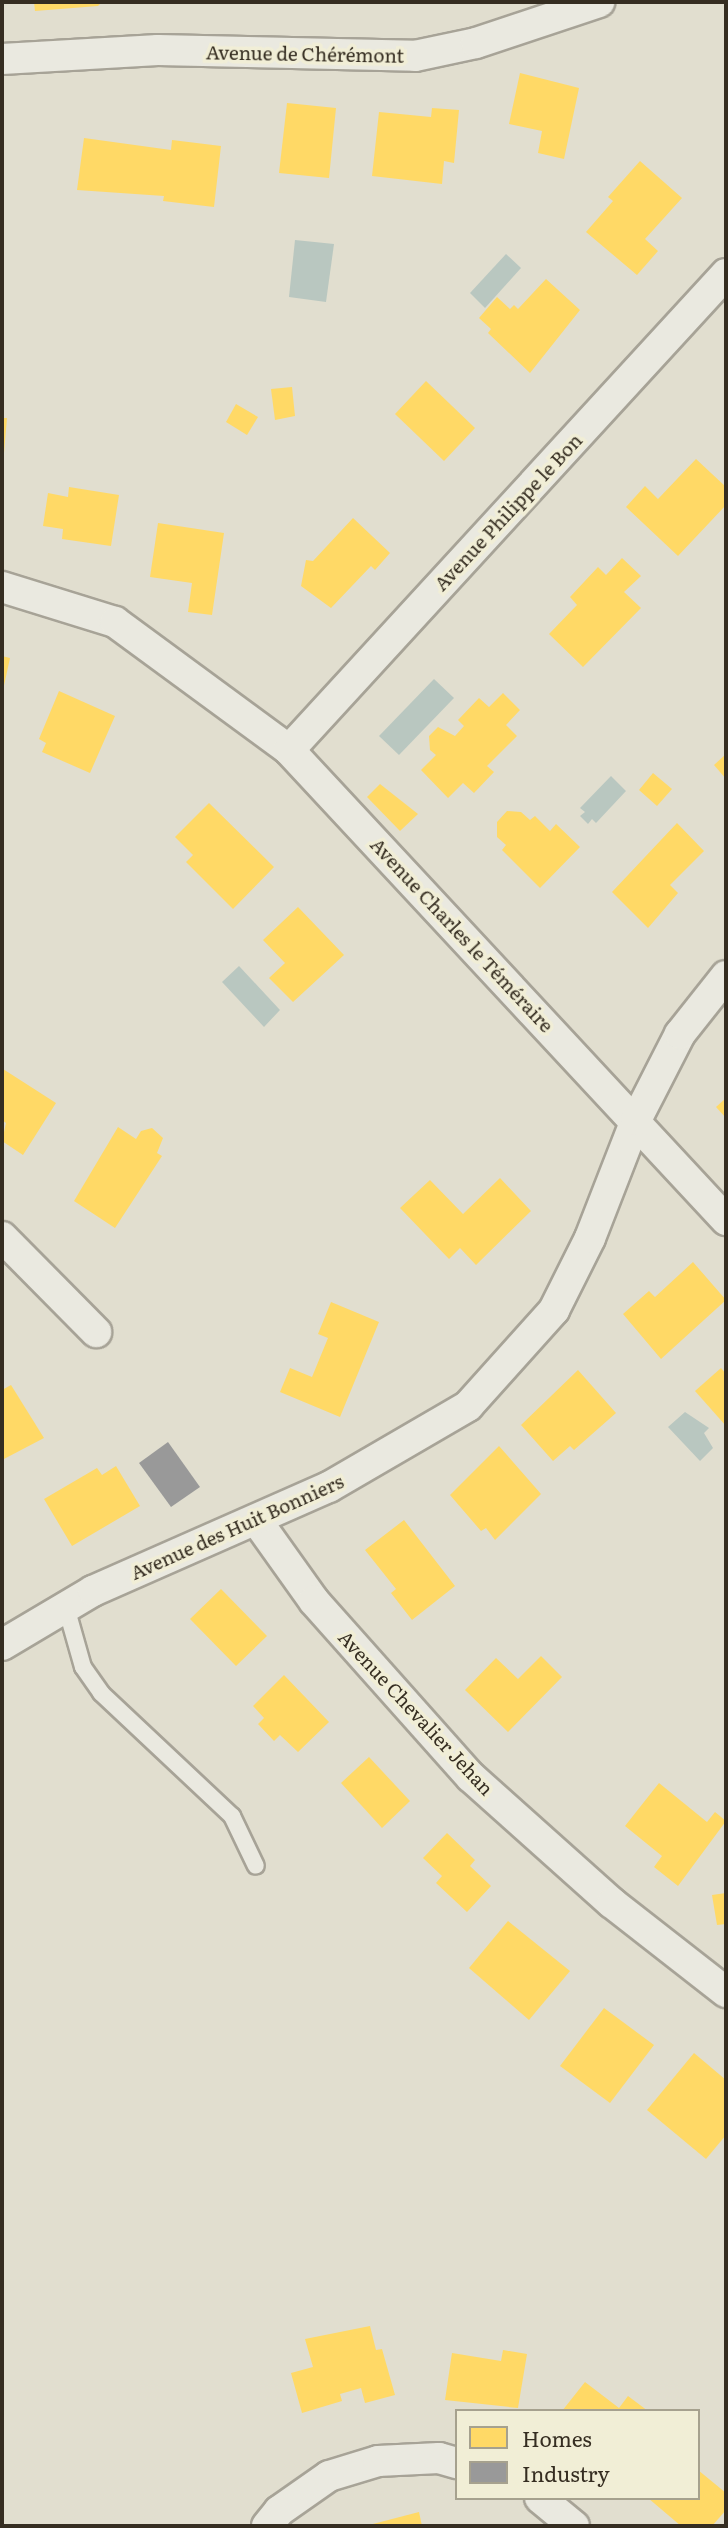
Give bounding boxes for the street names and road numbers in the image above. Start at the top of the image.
street label: Avenue de Chérémont [206,41,404,67]
street label: Avenue Philippe le Bon [429,429,587,595]
street label: Avenue Charles le Téméraire [366,833,558,1037]
street label: Avenue des Huit Bonniers [127,1470,347,1584]
street label: Avenue Chevalier Jehan [334,1626,498,1800]

